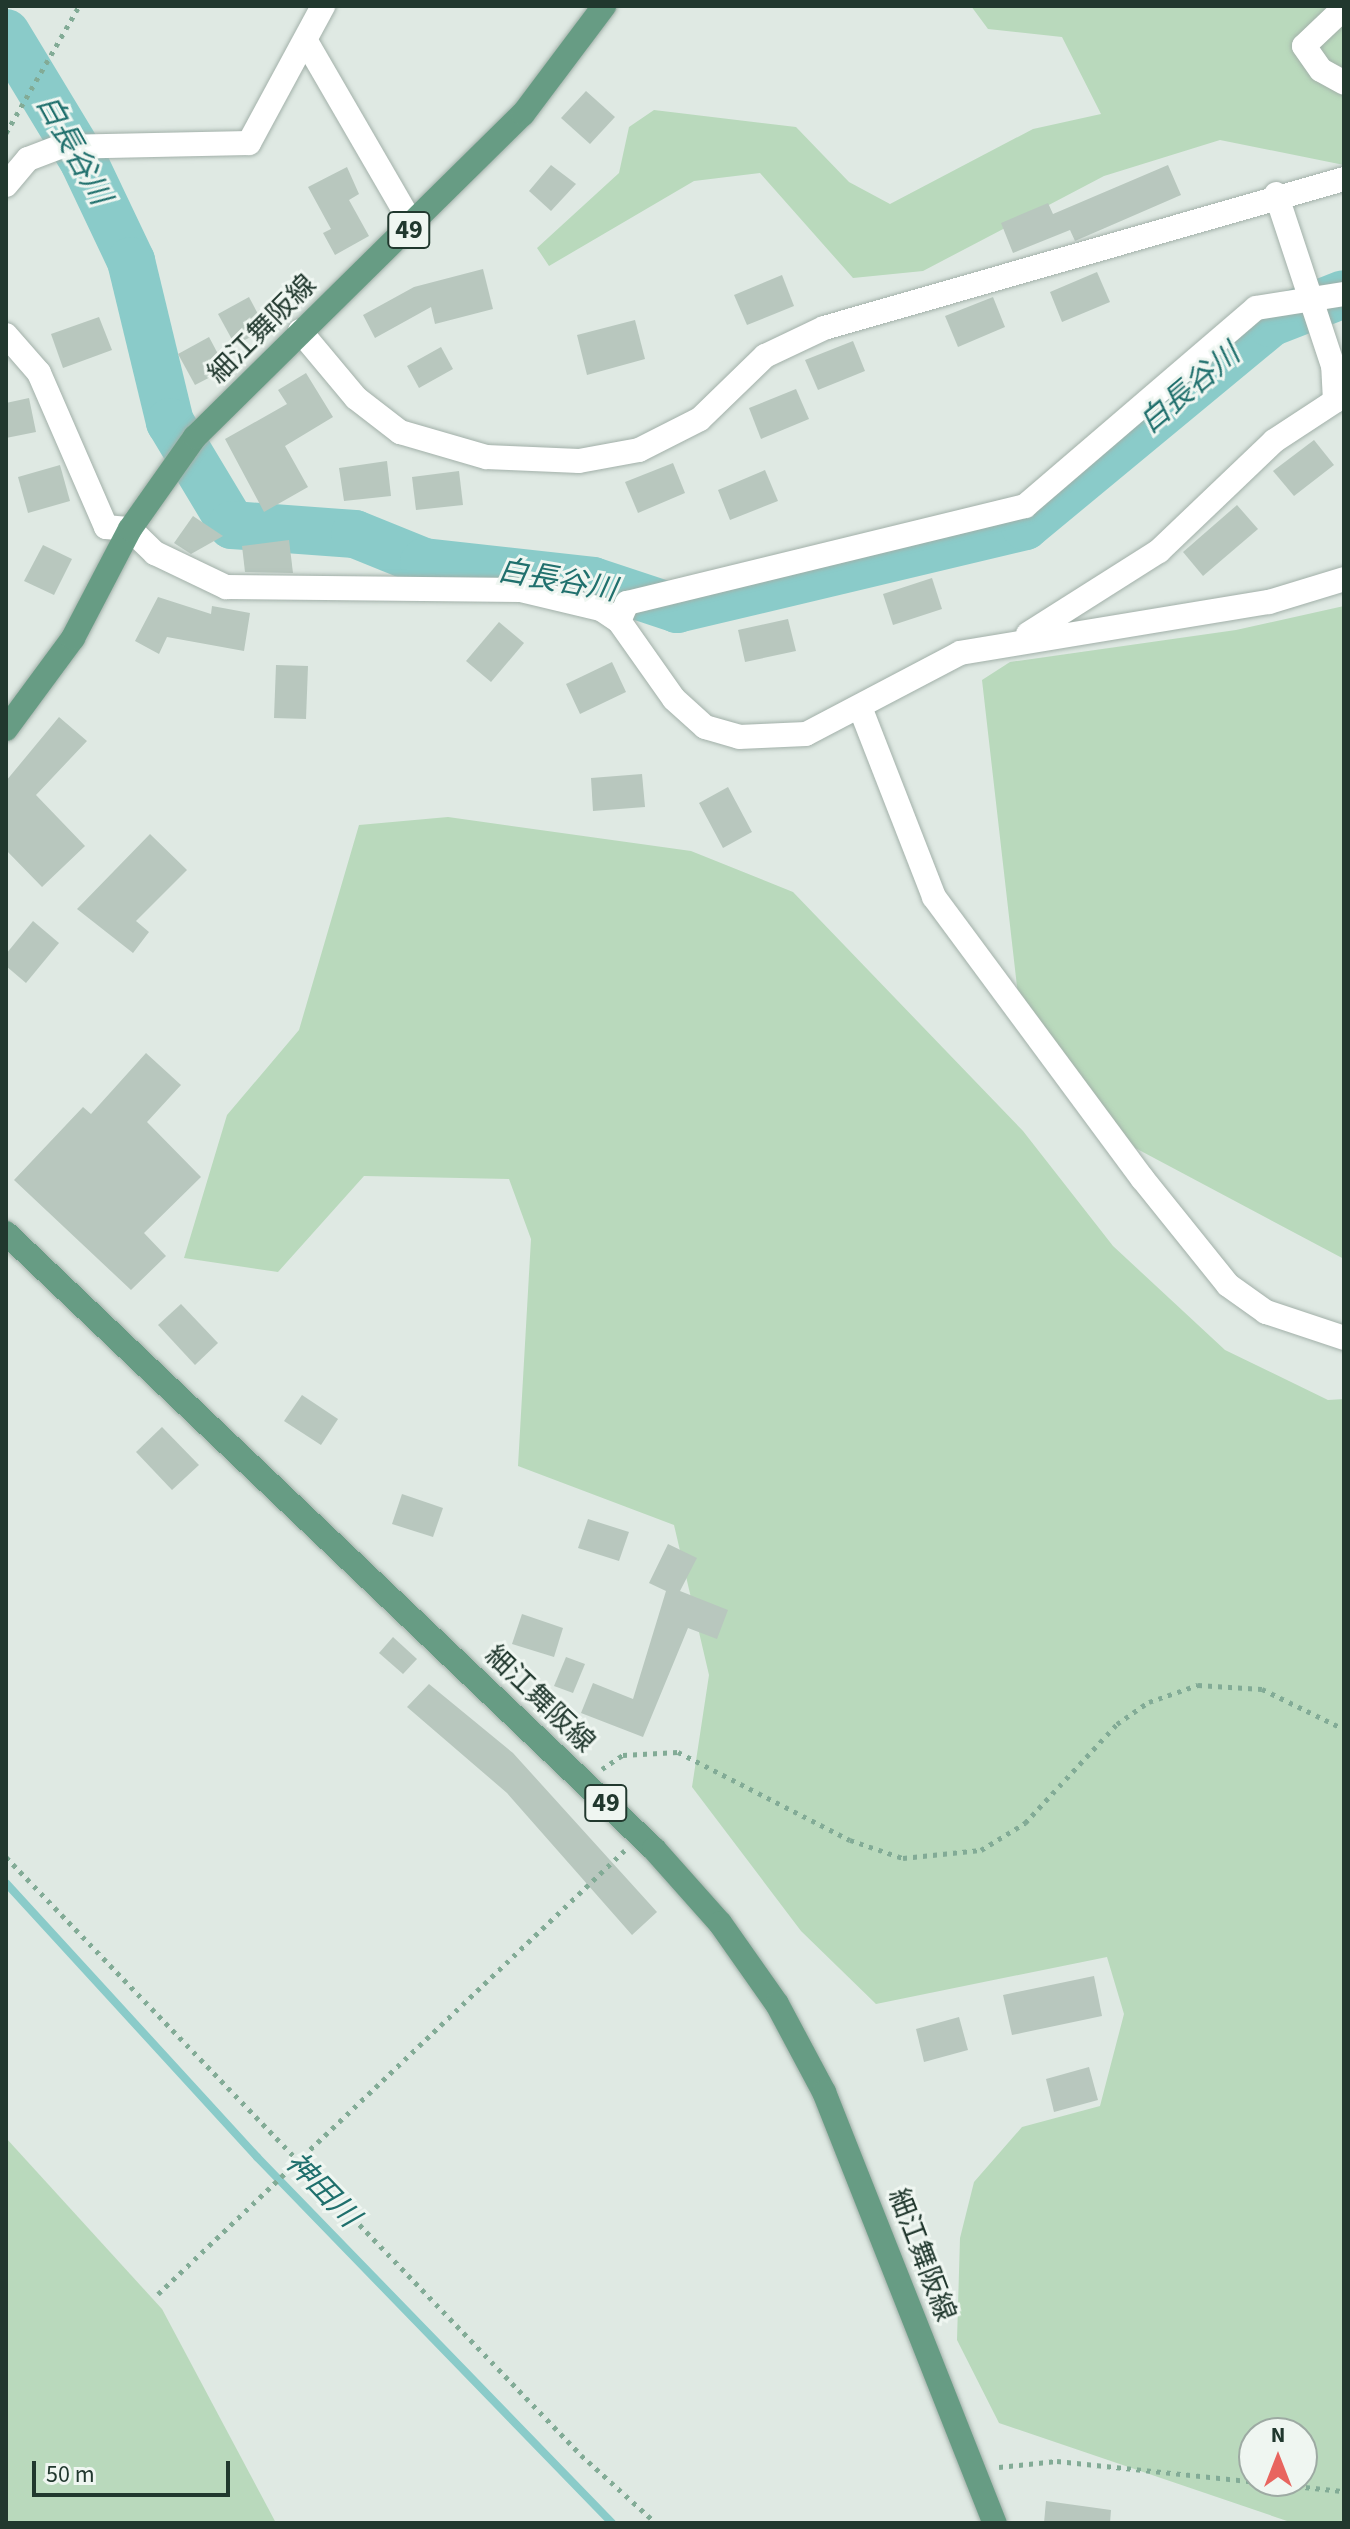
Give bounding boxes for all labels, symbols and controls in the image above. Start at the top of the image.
water label: 白長谷川 [28,89,118,211]
road number: 49 [387,208,431,252]
street label: 細江舞阪線 [201,268,323,390]
water label: 白長谷川 [1132,337,1248,441]
water label: 白長谷川 [495,553,619,609]
street label: 細江舞阪線 [478,1638,602,1760]
road number: 49 [584,1781,628,1825]
water label: 神田川 [278,2145,366,2235]
street label: 細江舞阪線 [881,2184,963,2326]
north arrow [1238,2417,1318,2497]
text: N [1271,2419,1285,2451]
scale bar [36,2445,234,2495]
text: 50 m [46,2457,95,2492]

